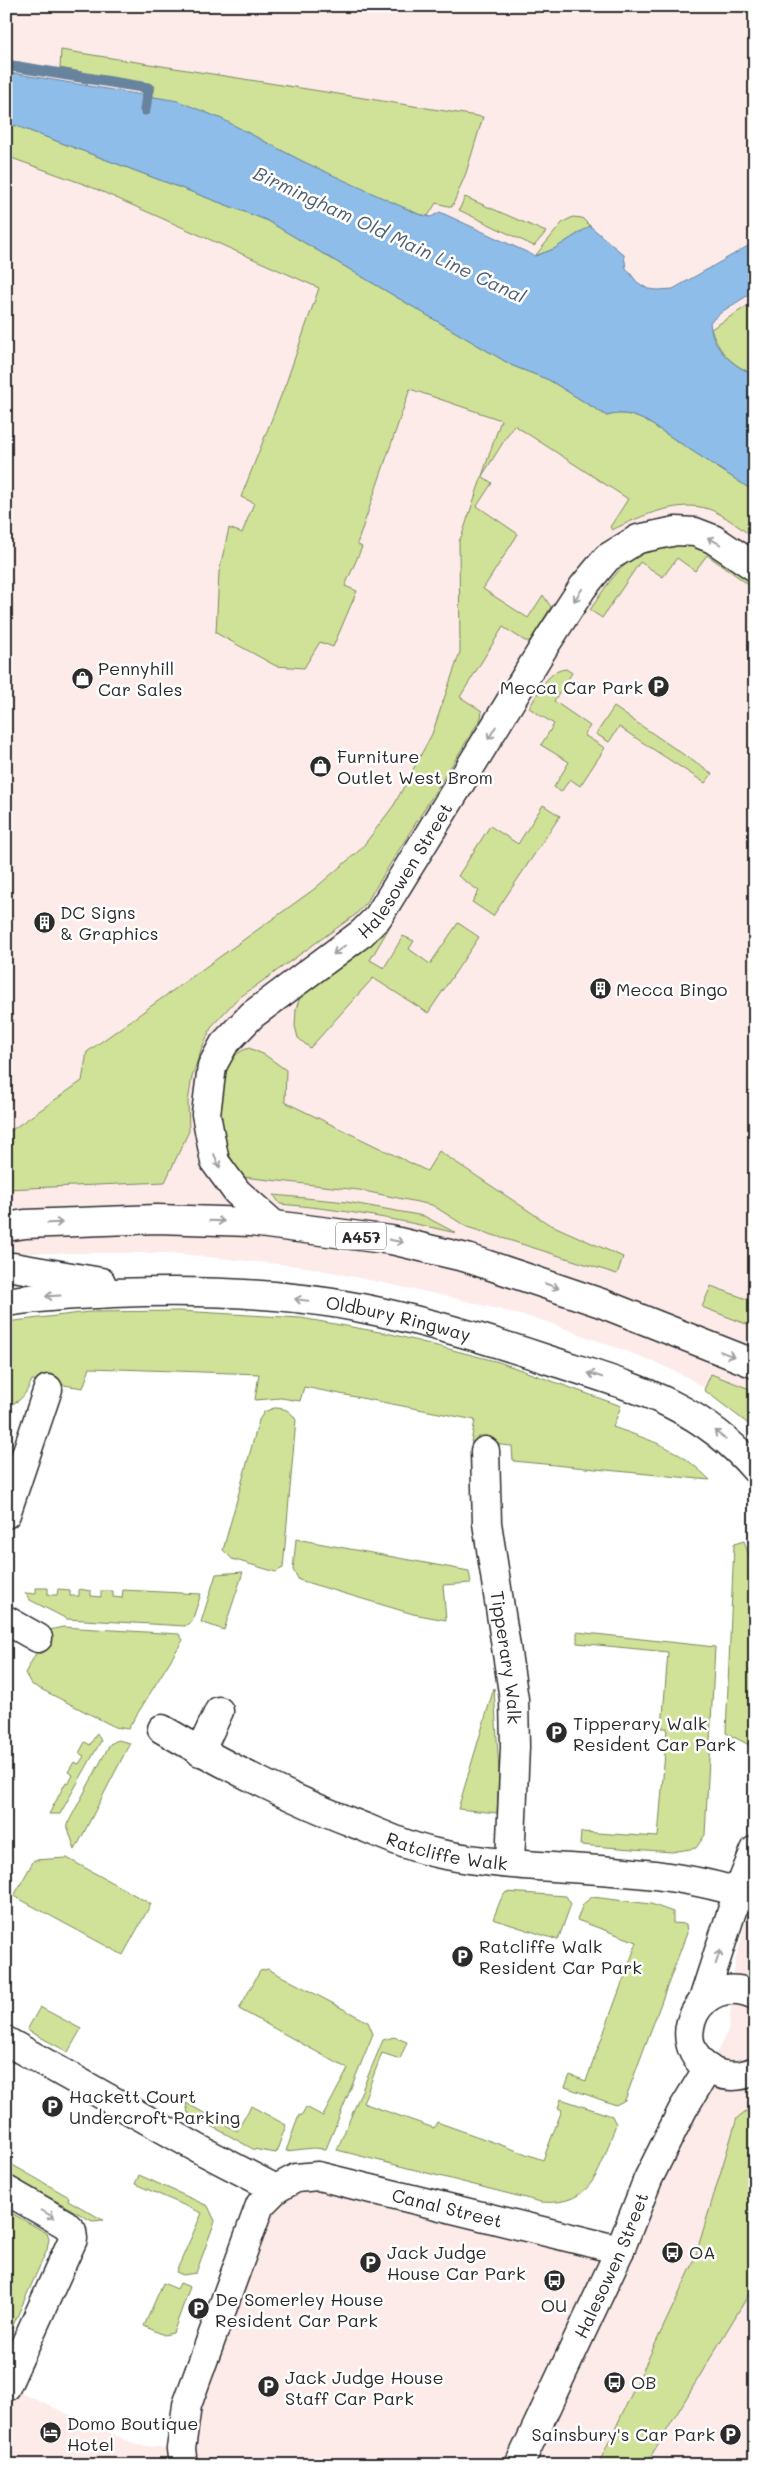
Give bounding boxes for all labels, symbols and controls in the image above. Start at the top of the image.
water label: Birmingham Old Main Line Canal [250,160,530,308]
one-way arrow [707,535,721,545]
one-way arrow [573,588,583,602]
place label: Pennyhill Car Sales [98,656,183,701]
shop icon: Pennyhill Car Sales [70,666,94,690]
place label: Mecca Car Park [500,675,643,699]
parking icon: Mecca Car Park [647,675,671,699]
one-way arrow [487,725,497,739]
place label: Furniture Outlet West Brom [337,744,493,789]
shop icon: Furniture Outlet West Brom [309,754,333,778]
street label: Halesowen Street [352,798,458,943]
place label: DC Signs & Graphics [60,900,158,945]
building icon: DC Signs & Graphics [32,910,56,934]
one-way arrow [332,945,346,955]
building icon: Mecca Bingo [588,977,612,1001]
place label: Mecca Bingo [616,977,728,1001]
one-way arrow [213,1153,222,1168]
one-way arrow [209,1216,225,1225]
one-way arrow [46,1218,62,1227]
road number: A457 [336,1222,386,1250]
one-way arrow [387,1237,403,1246]
one-way arrow [543,1282,559,1291]
street label: Oldbury Ringway [324,1290,473,1347]
one-way arrow [45,1291,62,1301]
one-way arrow [294,1295,310,1305]
one-way arrow [719,1349,734,1359]
one-way arrow [587,1369,603,1379]
one-way arrow [714,1429,727,1440]
street label: Tipperary Walk [486,1589,527,1724]
place label: Tipperary Walk Resident Car Park [573,1711,736,1756]
parking icon: Tipperary Walk Resident Car Park [545,1721,569,1745]
street label: Ratcliffe Walk [383,1826,509,1875]
place label: Ratcliffe Walk Resident Car Park [479,1934,642,1979]
parking icon: Ratcliffe Walk Resident Car Park [451,1944,475,1968]
one-way arrow [714,1950,723,1965]
place label: Hackett Court Undercroft Parking [69,2084,240,2129]
parking icon: Hackett Court Undercroft Parking [41,2094,65,2118]
street label: Canal Street [390,2183,505,2233]
street label: Halesowen Street [568,2189,654,2342]
one-way arrow [41,2210,55,2220]
place label: Jack Judge House Car Park [387,2240,526,2285]
bus stop icon: OA [661,2240,685,2264]
place label: OA [689,2240,716,2264]
parking icon: Jack Judge House Car Park [359,2250,383,2274]
bus stop icon: OU [542,2268,566,2292]
place label: De Somerley House Resident Car Park [215,2287,384,2332]
place label: OU [541,2293,567,2317]
parking icon: De Somerley House Resident Car Park [187,2297,211,2321]
place label: Jack Judge House Staff Car Park [285,2365,444,2410]
bus stop icon: OB [603,2370,627,2394]
place label: OB [631,2370,656,2394]
parking icon: Jack Judge House Staff Car Park [257,2375,281,2399]
place label: Domo Boutique Hotel [67,2411,198,2456]
hotel icon: Domo Boutique Hotel [39,2421,63,2445]
place label: Sainsbury's Car Park [532,2422,715,2446]
parking icon: Sainsbury's Car Park [719,2422,743,2446]

